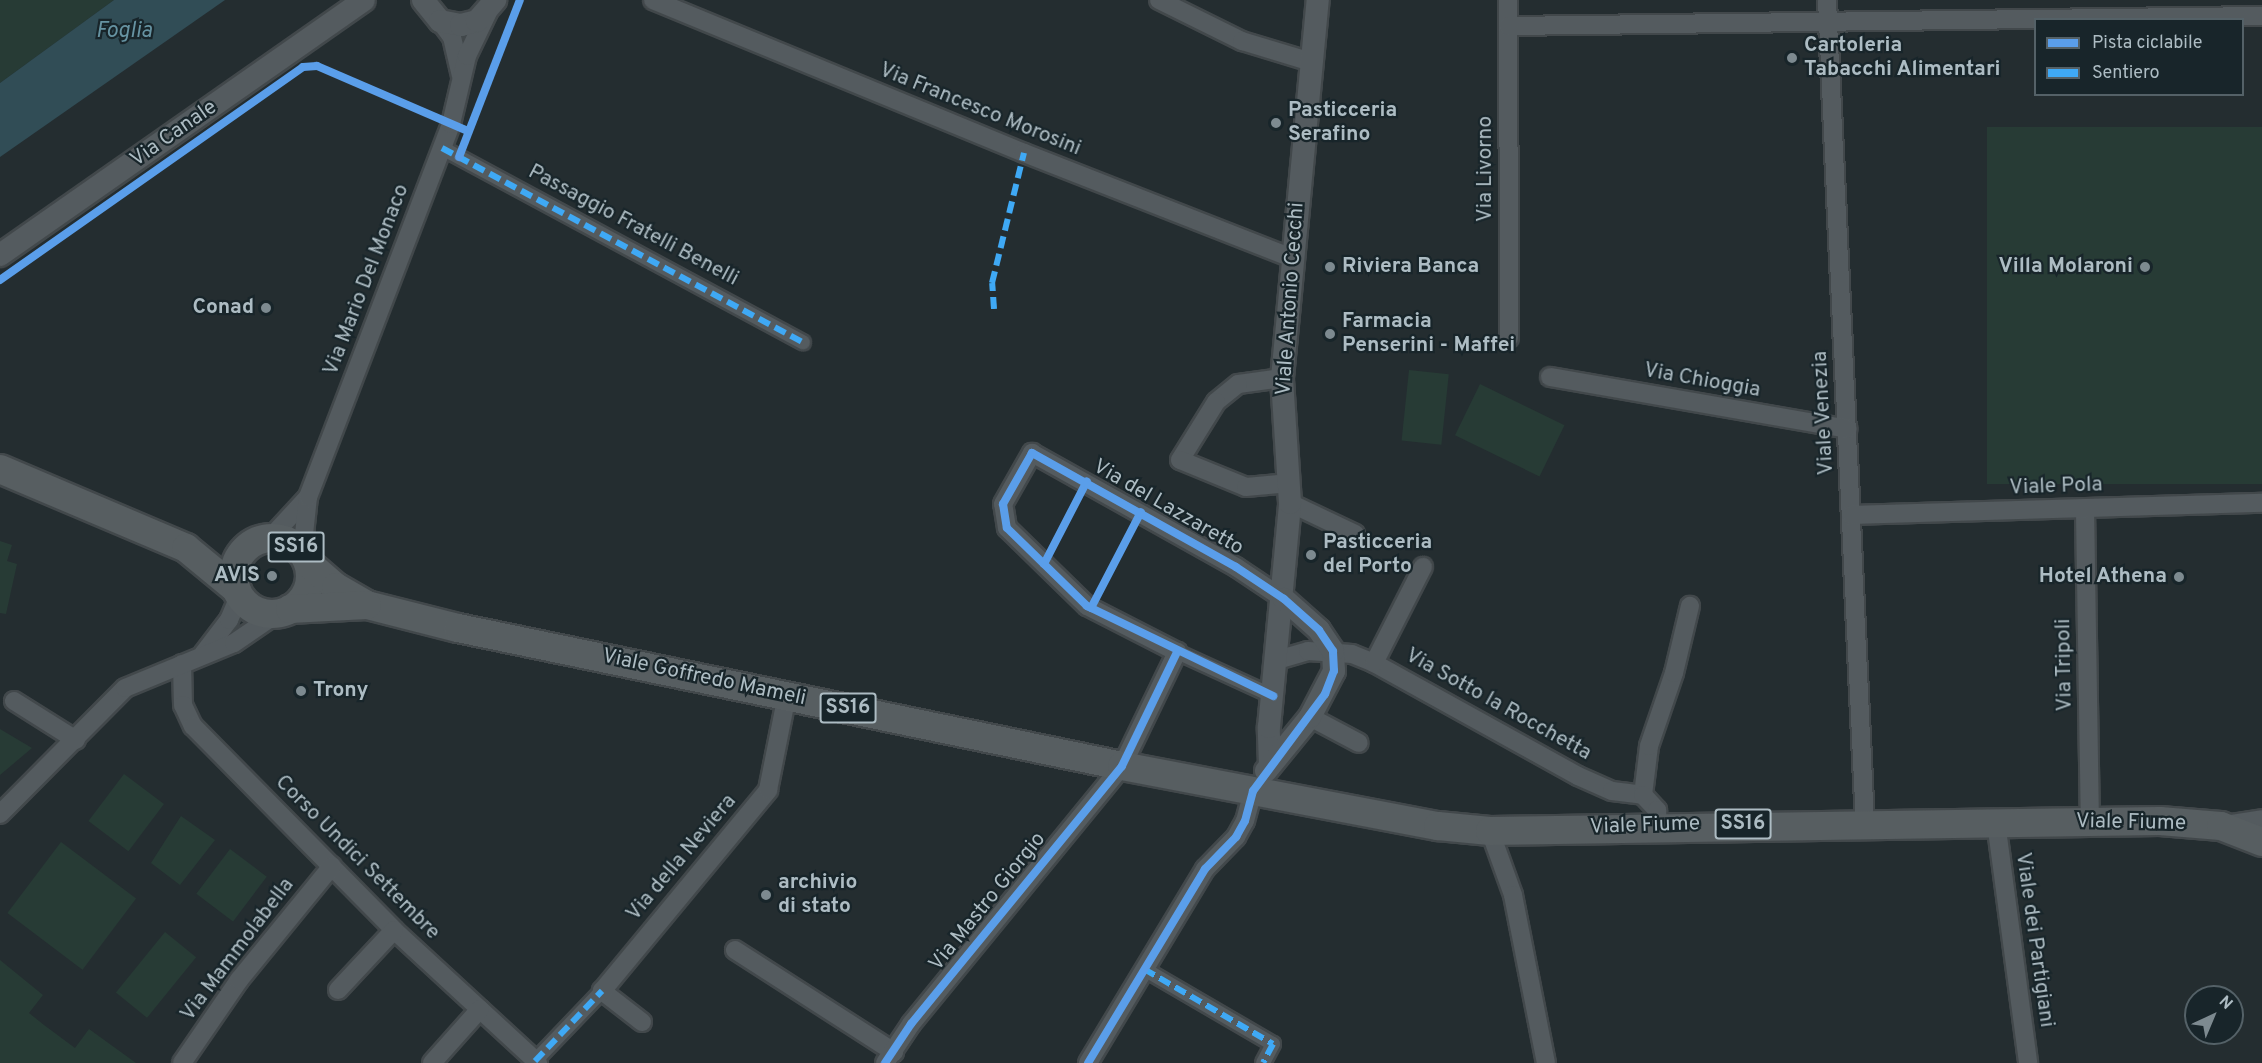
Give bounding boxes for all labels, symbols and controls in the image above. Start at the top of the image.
legend [2034,18,2244,96]
water label: Foglia [96,19,152,45]
text: Pista ciclabile [2092,32,2202,55]
place label: Cartoleria Tabacchi Alimentari [1804,33,2001,83]
marker: Cartoleria Tabacchi Alimentari [1785,51,1799,65]
street label: Via Francesco Morosini [876,58,1084,162]
text: Sentiero [2092,62,2160,85]
street label: Via Canale [126,95,222,173]
place label: Pasticceria Serafino [1288,98,1397,148]
marker: Pasticceria Serafino [1269,116,1283,130]
street label: Via Livorno [1473,116,1499,222]
street label: Passaggio Fratelli Benelli [524,160,742,292]
street label: Via Mario Del Monaco [319,181,415,379]
street label: Viale Antonio Cecchi [1272,201,1310,397]
place label: Riviera Banca [1342,254,1479,280]
place label: Villa Molaroni [1998,254,2133,280]
marker: Riviera Banca [1323,260,1337,274]
marker: Villa Molaroni [2138,260,2152,274]
place label: Conad [193,295,254,321]
marker: Conad [259,301,273,315]
place label: Farmacia Penserini - Maffei [1342,309,1515,359]
marker: Farmacia Penserini - Maffei [1323,327,1337,341]
street label: Viale Venezia [1808,350,1840,476]
street label: Via Chioggia [1642,358,1762,404]
street label: Via del Lazzaretto [1088,455,1248,561]
street label: Viale Pola [2009,473,2103,501]
road number: SS16 [268,530,324,564]
place label: Pasticceria del Porto [1323,530,1432,580]
marker: Pasticceria del Porto [1304,548,1318,562]
place label: AVIS [214,563,260,589]
place label: Hotel Athena [2038,564,2167,590]
marker: AVIS [265,569,279,583]
marker: Hotel Athena [2172,570,2186,584]
street label: Via Tripoli [2052,618,2078,712]
street label: Via Sotto la Rocchetta [1401,643,1595,767]
street label: Viale Goffredo Mameli [600,644,808,712]
place label: Trony [313,678,368,704]
marker: Trony [294,684,308,698]
road number: SS16 [820,691,876,725]
street label: Corso Undici Settembre [269,770,445,946]
street label: Via della Neviera [622,790,742,926]
road number: SS16 [1714,807,1772,841]
street label: Viale Fiume [2076,809,2186,837]
street label: Viale Fiume [1589,811,1701,841]
street label: Via Mastro Giorgio [924,828,1052,976]
street label: Viale dei Partigiani [2009,851,2059,1029]
place label: archivio di stato [778,870,857,920]
street label: Via Mammolabella [176,874,300,1026]
marker: archivio di stato [759,888,773,902]
north arrow [2184,985,2244,1045]
text: N [2214,992,2236,1015]

